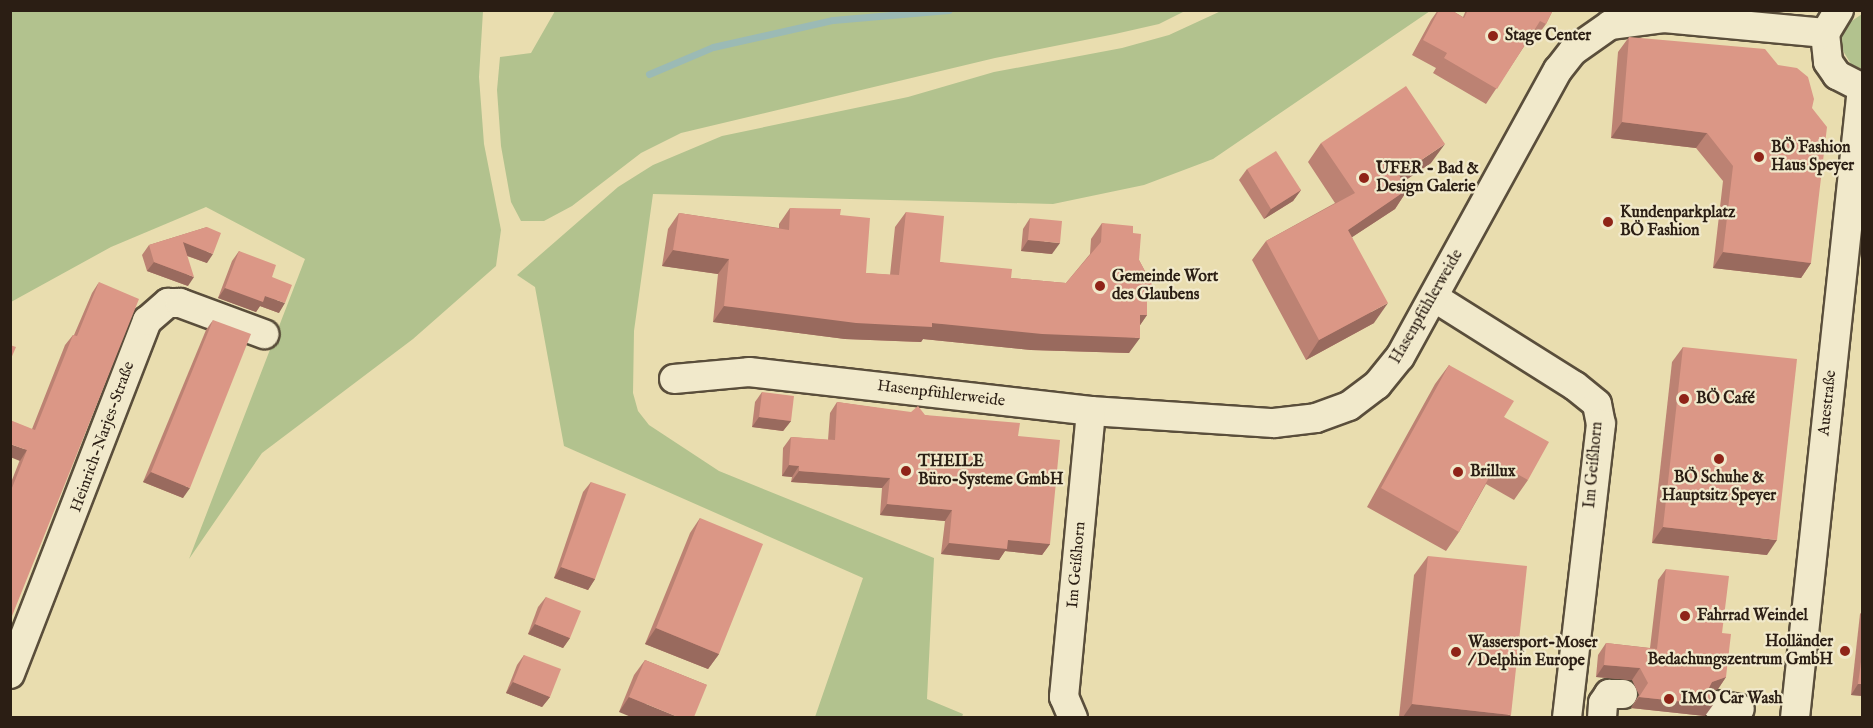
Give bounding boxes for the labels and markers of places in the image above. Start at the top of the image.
place label: Stage Center [1505,26,1591,46]
marker: Stage Center [1486,29,1500,43]
place label: BÖ Fashion Haus Speyer [1771,138,1854,176]
marker: BÖ Fashion Haus Speyer [1752,150,1766,164]
place label: UFER - Bad & Design Galerie [1376,159,1479,197]
marker: UFER - Bad & Design Galerie [1357,171,1371,185]
place label: Kundenparkplatz BÖ Fashion [1620,203,1735,241]
marker: Kundenparkplatz BÖ Fashion [1601,215,1615,229]
place label: Gemeinde Wort des Glaubens [1112,267,1218,305]
marker: Gemeinde Wort des Glaubens [1093,279,1107,293]
place label: BÖ Café [1696,389,1755,409]
marker: BÖ Café [1677,392,1691,406]
place label: THEILE Büro-Systeme GmbH [918,452,1063,490]
marker: BÖ Schuhe & Hauptsitz Speyer [1712,452,1726,466]
place label: Brillux [1470,462,1516,482]
marker: THEILE Büro-Systeme GmbH [899,464,913,478]
marker: Brillux [1451,465,1465,479]
place label: BÖ Schuhe & Hauptsitz Speyer [1662,468,1776,506]
place label: Fahrrad Weindel [1697,606,1808,626]
marker: Fahrrad Weindel [1678,609,1692,623]
place label: Holländer Bedachungszentrum GmbH [1647,632,1833,670]
place label: Wassersport-Moser / Delphin Europe [1468,633,1598,671]
marker: Holländer Bedachungszentrum GmbH [1838,644,1852,658]
marker: Wassersport-Moser / Delphin Europe [1449,645,1463,659]
place label: IMO Car Wash [1681,689,1783,709]
marker: IMO Car Wash [1662,692,1676,706]

